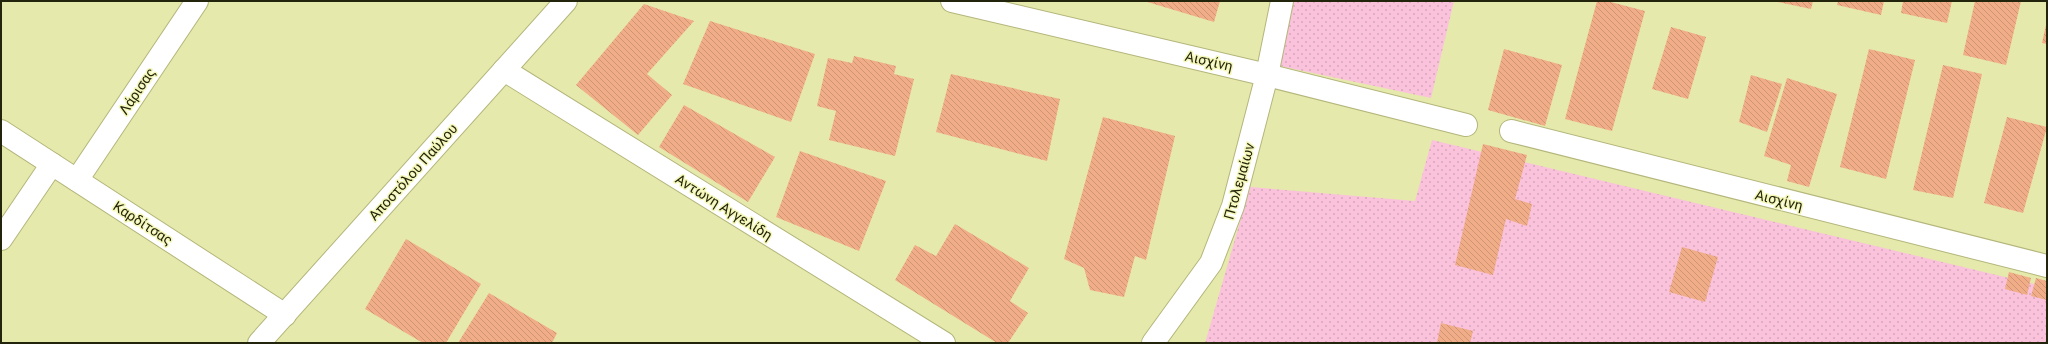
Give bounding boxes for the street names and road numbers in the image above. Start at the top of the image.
street label: Αισχίνη [1184,48,1234,74]
street label: Λάρισας [116,65,158,117]
street label: Αποστόλου Παύλου [365,120,461,224]
street label: Πτολεμαίων [1220,141,1258,221]
street label: Αντώνη Αγγελίδη [673,171,775,243]
street label: Αισχίνη [1754,186,1804,214]
street label: Καρδίτσας [110,198,176,248]

